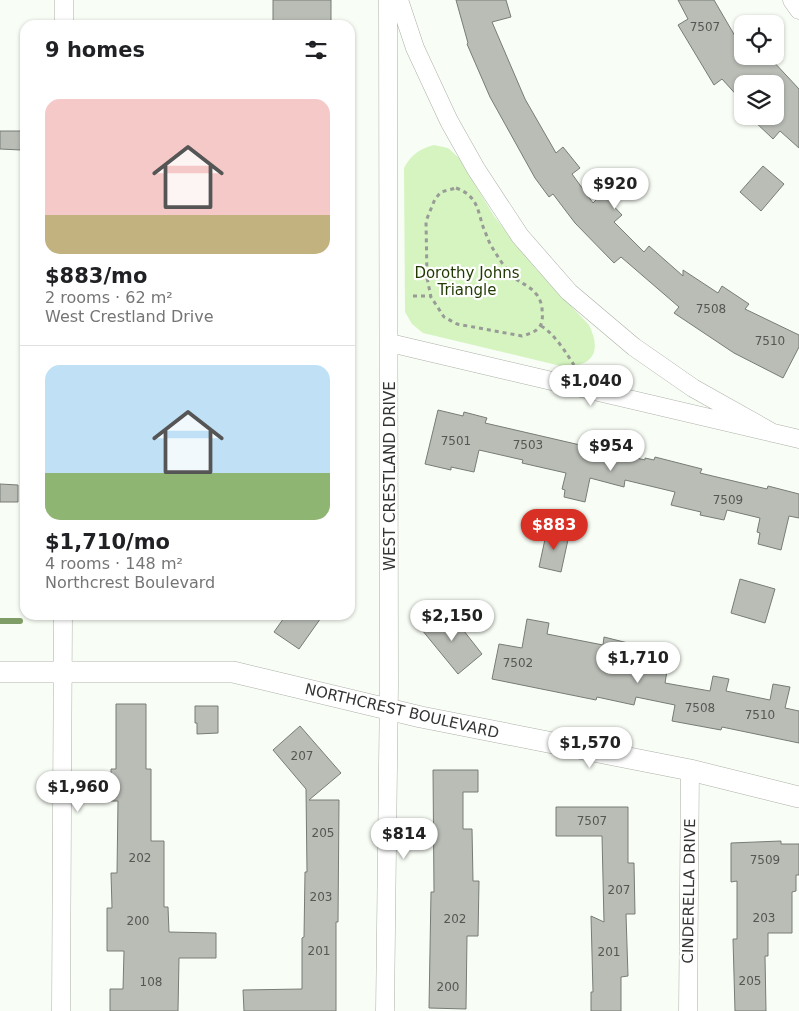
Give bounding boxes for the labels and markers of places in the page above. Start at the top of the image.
pin: $920 [585,168,645,210]
pin: $1,040 [550,364,632,407]
pin: $954 [581,430,641,472]
pin: $883 [524,508,584,551]
pin: $2,150 [411,600,493,642]
pin: $1,710 [597,642,679,684]
pin: $1,570 [549,726,631,769]
pin: $1,960 [37,770,119,813]
pin: $814 [374,818,434,860]

